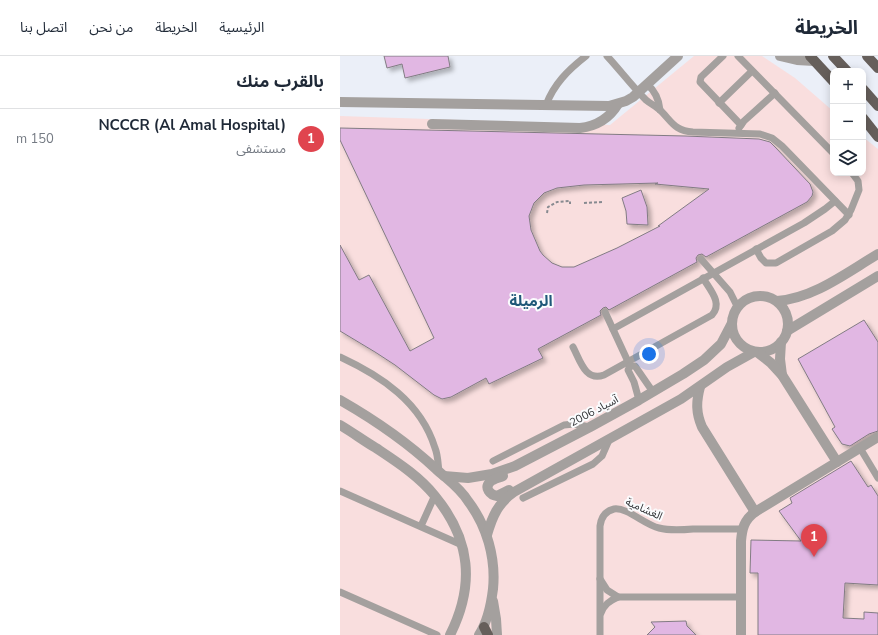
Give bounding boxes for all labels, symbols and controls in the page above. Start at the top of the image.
text: الخريطة [795,15,858,41]
text: اتصل بنا [20,18,67,37]
text: من نحن [89,18,133,37]
text: الخريطة [155,18,197,37]
text: الرئيسية [219,18,264,37]
map controls [830,68,866,176]
button: + [830,68,866,104]
text: بالقرب منك [237,70,324,93]
button: − [830,104,866,140]
text: NCCCR (Al Amal Hospital) [98,115,286,135]
text: 150 m [16,130,54,148]
text: 1 [307,130,315,148]
text: مستشفى [236,140,286,158]
button: layers [830,140,866,176]
district label: الرميلة [509,291,553,311]
your location [639,344,659,364]
street label: آسياد 2006 [567,392,622,430]
street label: الغشامية [623,494,665,524]
pin: 1 [801,524,827,557]

